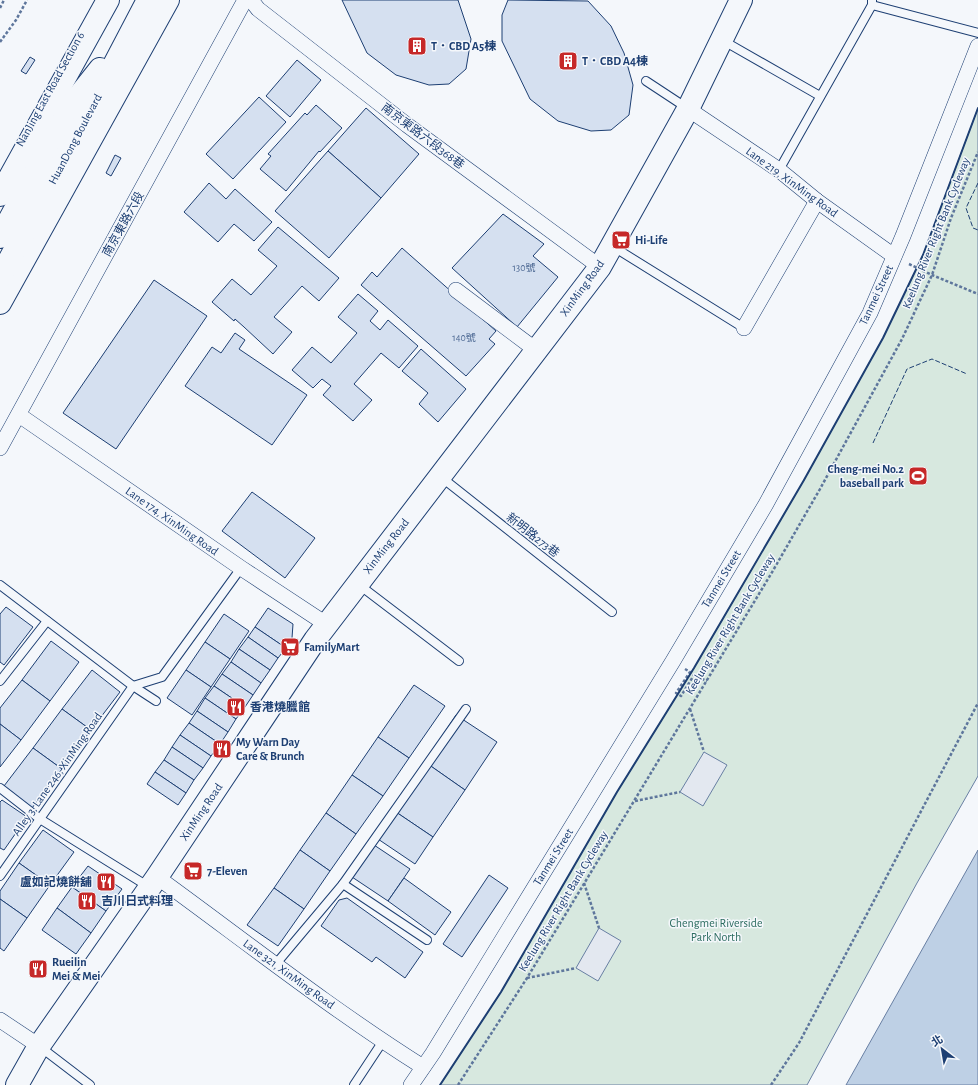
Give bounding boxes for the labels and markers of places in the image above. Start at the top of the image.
building icon: T．CBD A5棟 [406,35,428,57]
place label: T．CBD A5棟 [431,39,496,52]
building icon: T．CBD A4棟 [557,50,579,72]
place label: T．CBD A4棟 [582,54,648,67]
supermarket icon: Hi-Life [610,229,632,251]
place label: Hi-Life [635,234,668,246]
place label: Cheng-mei No.2 baseball park [827,463,904,489]
sports icon: Cheng-mei No.2 baseball park [907,465,929,487]
supermarket icon: FamilyMart [279,636,301,658]
place label: FamilyMart [304,641,360,654]
restaurant icon: 香港燒臘館 [225,696,247,718]
place label: 香港燒臘館 [250,700,310,713]
place label: My Warn Day Care & Brunch [236,736,305,762]
restaurant icon: My Warn Day Care & Brunch [211,738,233,760]
supermarket icon: 7-Eleven [182,860,204,882]
place label: 7-Eleven [207,865,248,877]
restaurant icon: 盧如記燒餅舖 [95,871,117,893]
place label: 盧如記燒餅舖 [20,875,92,888]
restaurant icon: 吉川日式料理 [76,890,98,912]
place label: 吉川日式料理 [101,894,173,907]
place label: Rueilin Mei & Mei [52,956,101,982]
restaurant icon: Rueilin Mei & Mei [27,958,49,980]

